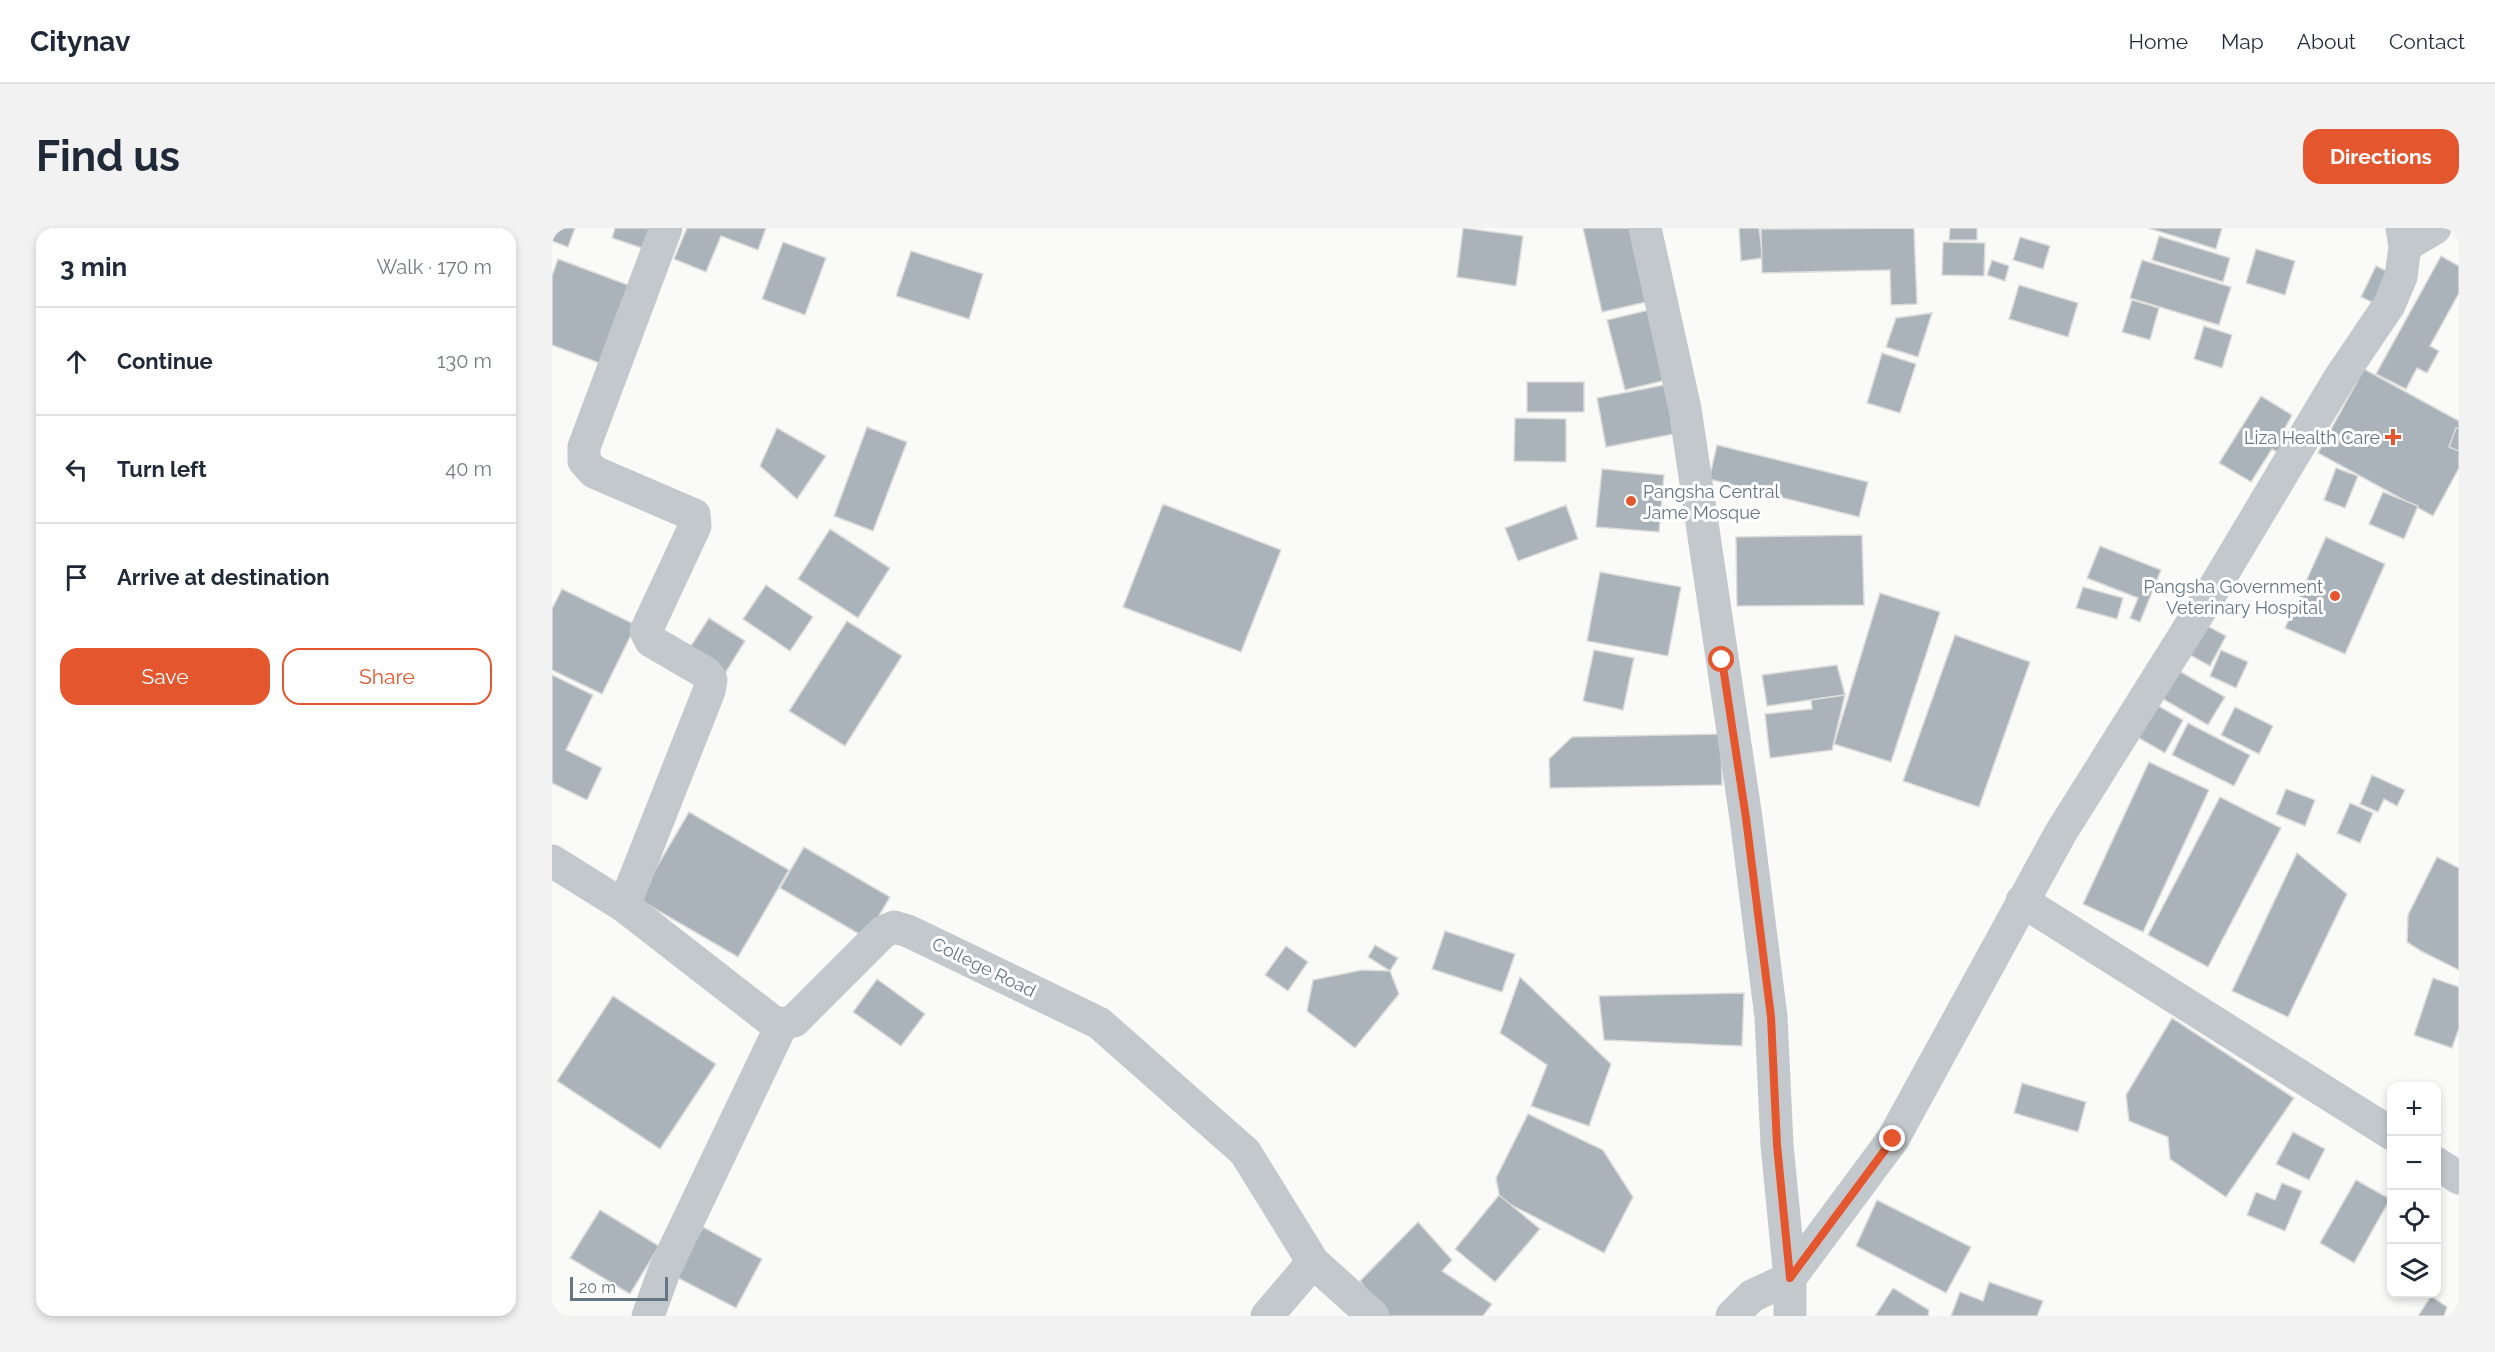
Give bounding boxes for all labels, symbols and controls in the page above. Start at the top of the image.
text: Citynav [30,25,130,58]
text: Home [2129,29,2188,54]
text: Map [2221,29,2264,54]
text: About [2297,29,2356,54]
text: Contact [2389,29,2465,54]
button: Directions [2303,129,2459,184]
text: Find us [36,132,180,181]
text: 3 min [60,252,127,282]
text: Walk · 170 m [376,255,492,279]
icon: ahead [60,345,93,378]
text: Continue [117,348,213,374]
text: 130 m [437,349,492,373]
place label: Liza Health Care [2244,427,2380,448]
marker: Liza Health Care [2384,428,2402,446]
icon: left [60,453,93,486]
text: Turn left [117,456,207,482]
text: 40 m [445,457,492,481]
place label: Pangsha Central Jame Mosque [1643,481,1780,523]
marker: Pangsha Central Jame Mosque [1624,494,1638,508]
icon: arrive [60,561,93,594]
text: Arrive at destination [117,564,330,590]
place label: Pangsha Government Veterinary Hospital [2143,576,2323,618]
marker: Pangsha Government Veterinary Hospital [2328,589,2342,603]
route start [1708,646,1734,672]
button: Save [60,648,270,705]
button: Share [282,648,492,705]
street label: College Road [929,933,1039,1001]
map controls [2387,1082,2441,1298]
button: + [2387,1082,2441,1136]
route end [1879,1125,1905,1151]
button: − [2387,1136,2441,1190]
button: locate [2387,1190,2441,1244]
button: layers [2387,1244,2441,1298]
scale bar [570,1274,668,1302]
text: 20 m [579,1278,616,1297]

